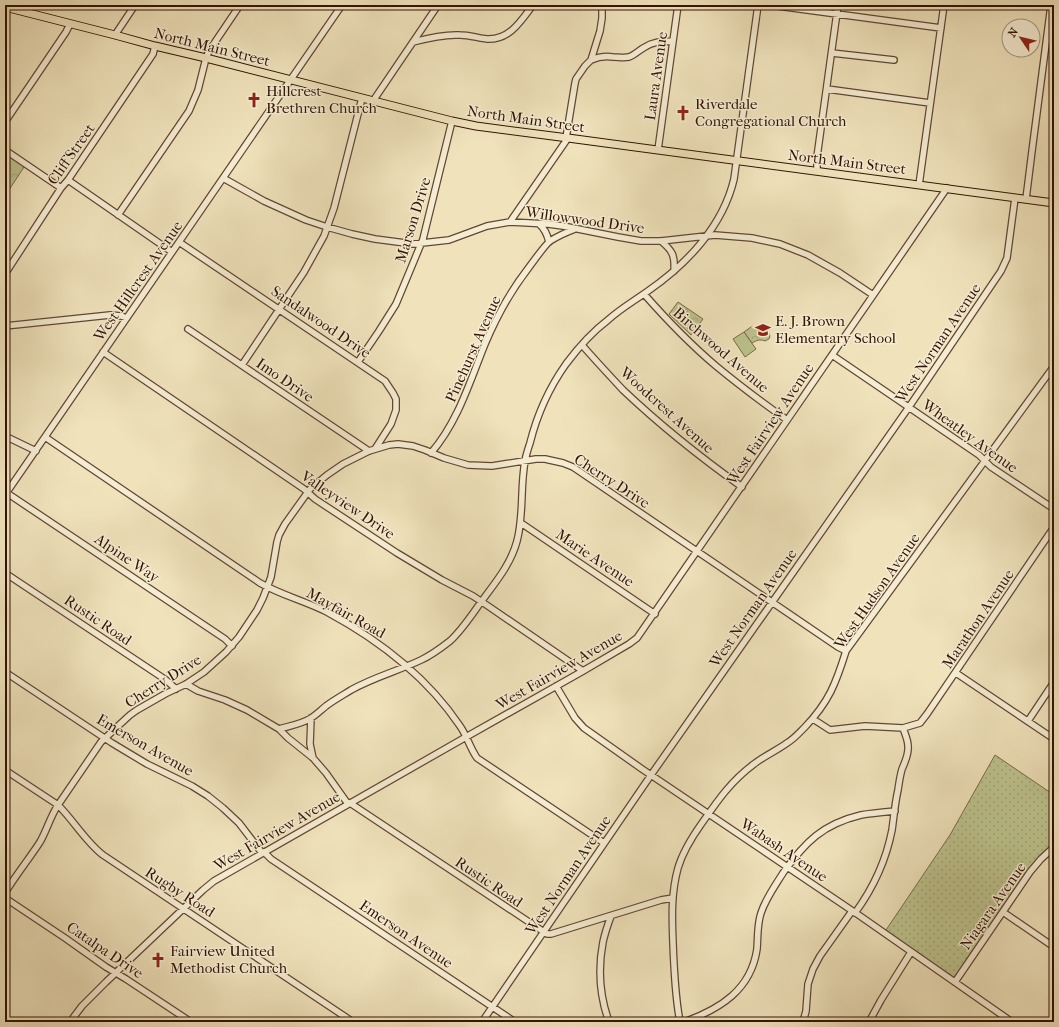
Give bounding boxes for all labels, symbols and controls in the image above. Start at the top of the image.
north arrow [1001,18,1041,58]
street label: North Main Street [152,24,272,70]
text: N [1005,25,1021,40]
street label: Laura Avenue [641,30,671,122]
place label: Hillcrest Brethren Church [266,82,378,117]
church icon: Hillcrest Brethren Church [245,91,263,109]
place label: Riverdale Congregational Church [695,95,847,130]
street label: North Main Street [466,102,587,136]
church icon: Riverdale Congregational Church [674,104,692,122]
street label: Cliff Street [43,120,99,188]
street label: North Main Street [787,146,908,178]
street label: Marson Drive [391,174,435,265]
street label: Willowwood Drive [523,203,646,237]
street label: West Hillcrest Avenue [89,217,187,345]
street label: West Norman Avenue [891,279,985,407]
street label: Sandalwood Drive [268,282,375,362]
street label: Pinehurst Avenue [441,292,505,405]
street label: Birchwood Avenue [669,303,773,397]
place label: E. J. Brown Elementary School [775,312,896,347]
school or university icon: E. J. Brown Elementary School [754,321,772,339]
street label: Imo Drive [253,354,318,406]
street label: West Fairview Avenue [722,359,818,489]
street label: Woodcrest Avenue [616,363,718,457]
street label: Wheatley Avenue [918,395,1022,477]
street label: Cherry Drive [571,450,654,512]
street label: Valleyview Drive [297,466,399,543]
street label: Marie Avenue [552,525,638,591]
street label: Alpine Way [90,529,164,587]
street label: West Hudson Avenue [830,529,924,653]
street label: West Norman Avenue [705,545,801,671]
street label: Marathon Avenue [938,566,1018,672]
street label: Mayfair Road [303,584,389,643]
street label: Rustic Road [61,591,136,650]
street label: West Fairview Avenue [492,626,626,714]
street label: Cherry Drive [122,650,205,712]
street label: Emerson Avenue [93,710,197,780]
street label: West Fairview Avenue [210,787,344,875]
street label: West Norman Avenue [521,811,615,939]
street label: Wabash Avenue [736,814,831,886]
street label: Rustic Road [452,853,527,912]
street label: Niagara Avenue [956,858,1030,953]
street label: Rugby Road [142,863,219,922]
street label: Emerson Avenue [356,896,457,972]
street label: Catalpa Drive [63,918,147,983]
place label: Fairview United Methodist Church [170,942,288,977]
church icon: Fairview United Methodist Church [149,951,167,969]

